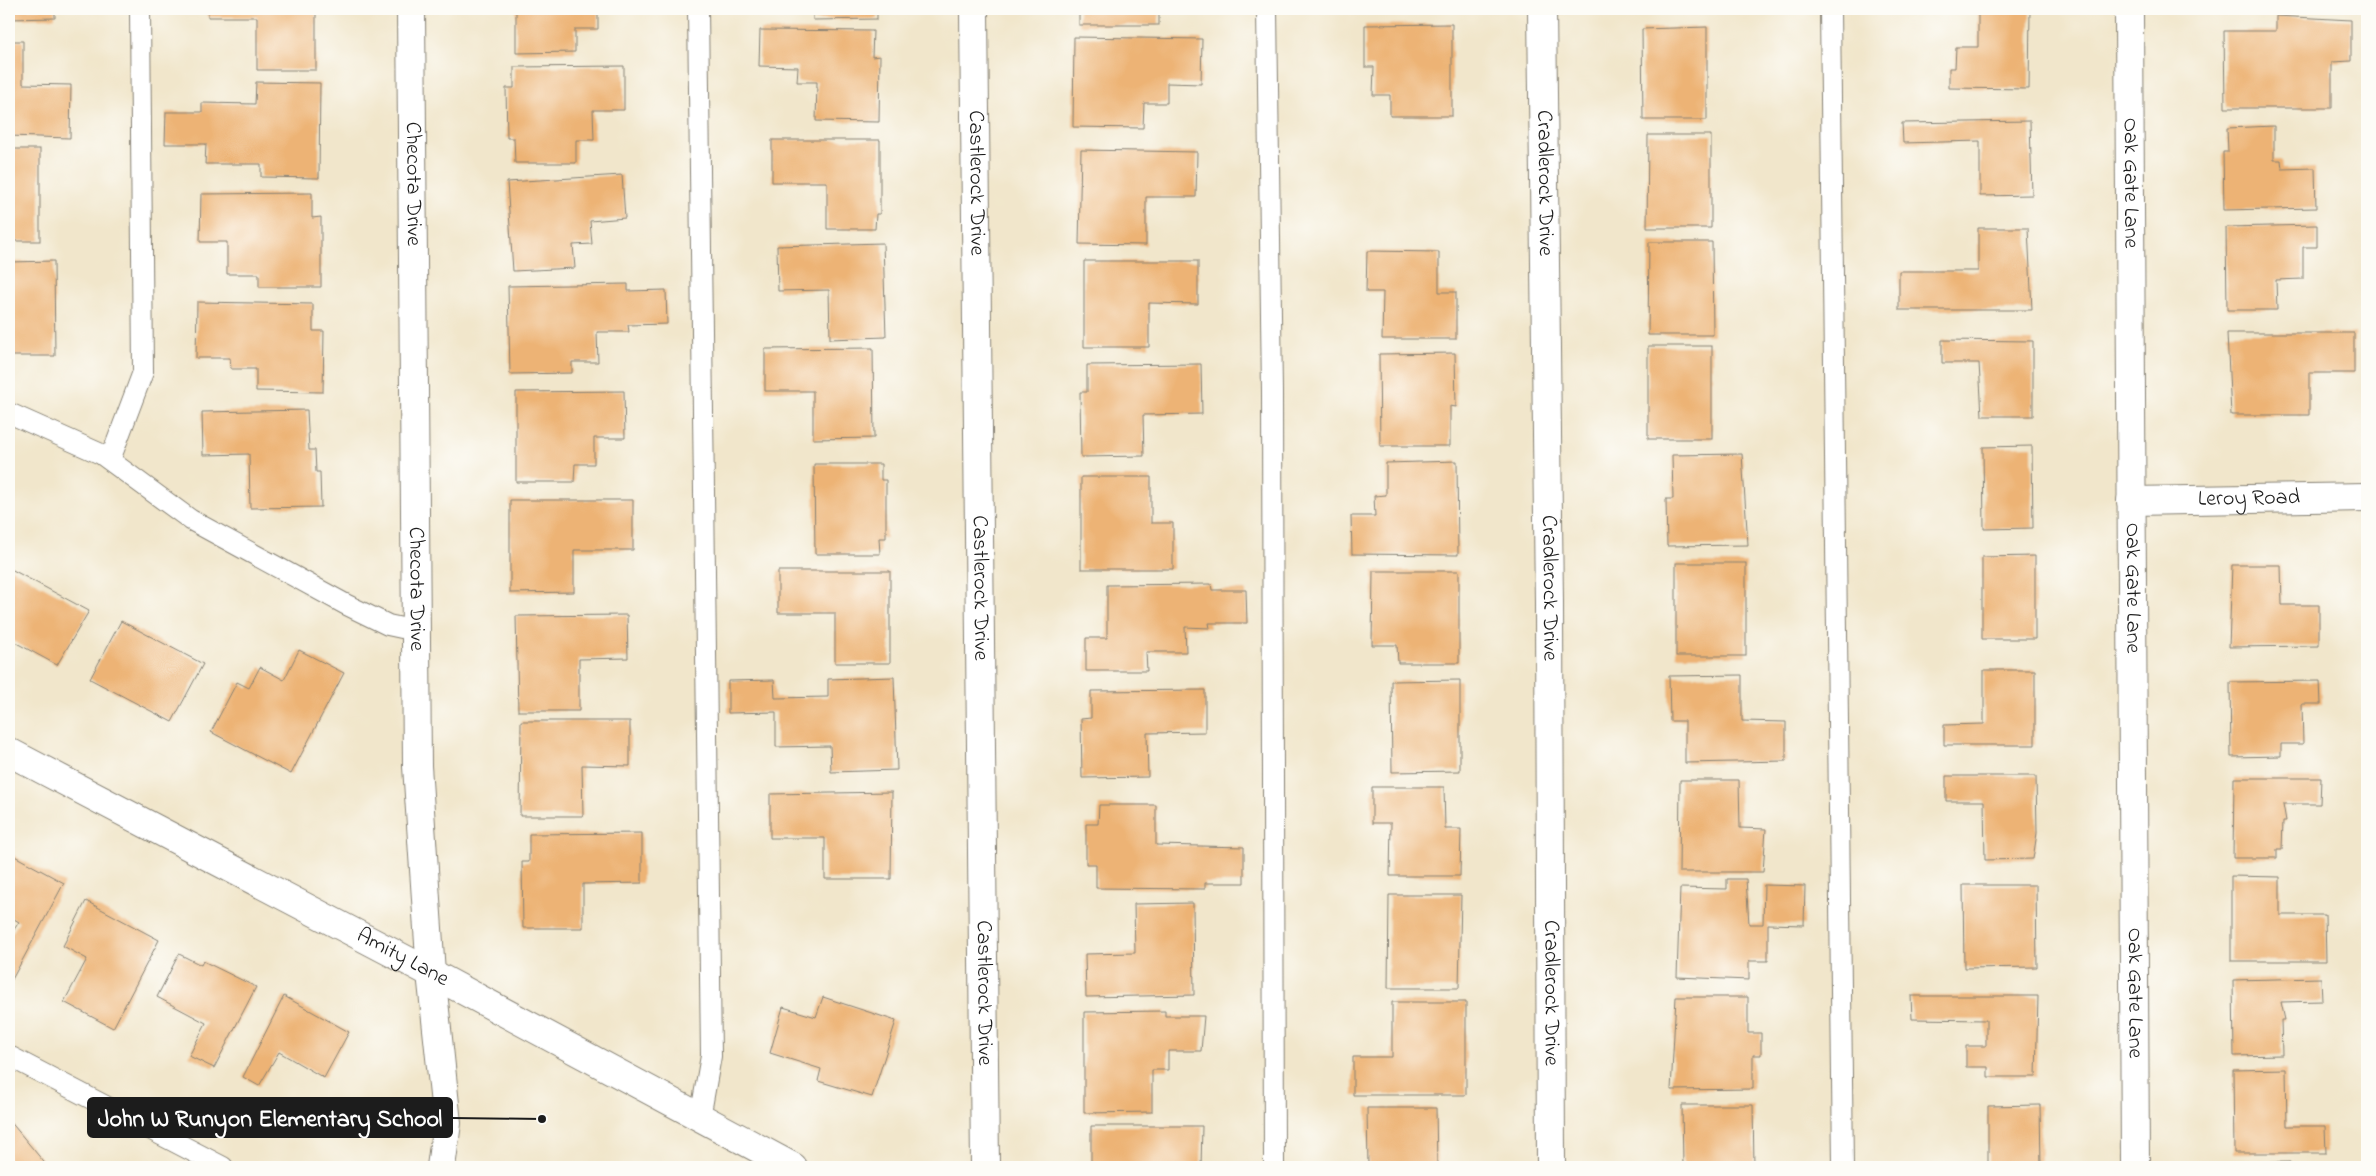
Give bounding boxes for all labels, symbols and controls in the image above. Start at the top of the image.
street label: Castlerock Drive [959,110,992,256]
street label: Cradlerock Drive [1527,110,1561,256]
street label: Oak Gate Lane [2114,118,2146,249]
street label: Checota Drive [396,122,429,246]
street label: Leroy Road [2198,482,2300,516]
street label: Castlerock Drive [963,515,996,661]
street label: Cradlerock Drive [1532,515,1565,661]
street label: Oak Gate Lane [2116,523,2148,654]
street label: Checota Drive [399,527,432,651]
street label: Amity Lane [350,920,454,996]
street label: Castlerock Drive [967,920,1000,1066]
street label: Cradlerock Drive [1534,920,1567,1066]
street label: Oak Gate Lane [2118,928,2150,1059]
callout: John W Runyon Elementary School [88,1098,452,1137]
text: John W Runyon Elementary School [98,1103,442,1139]

